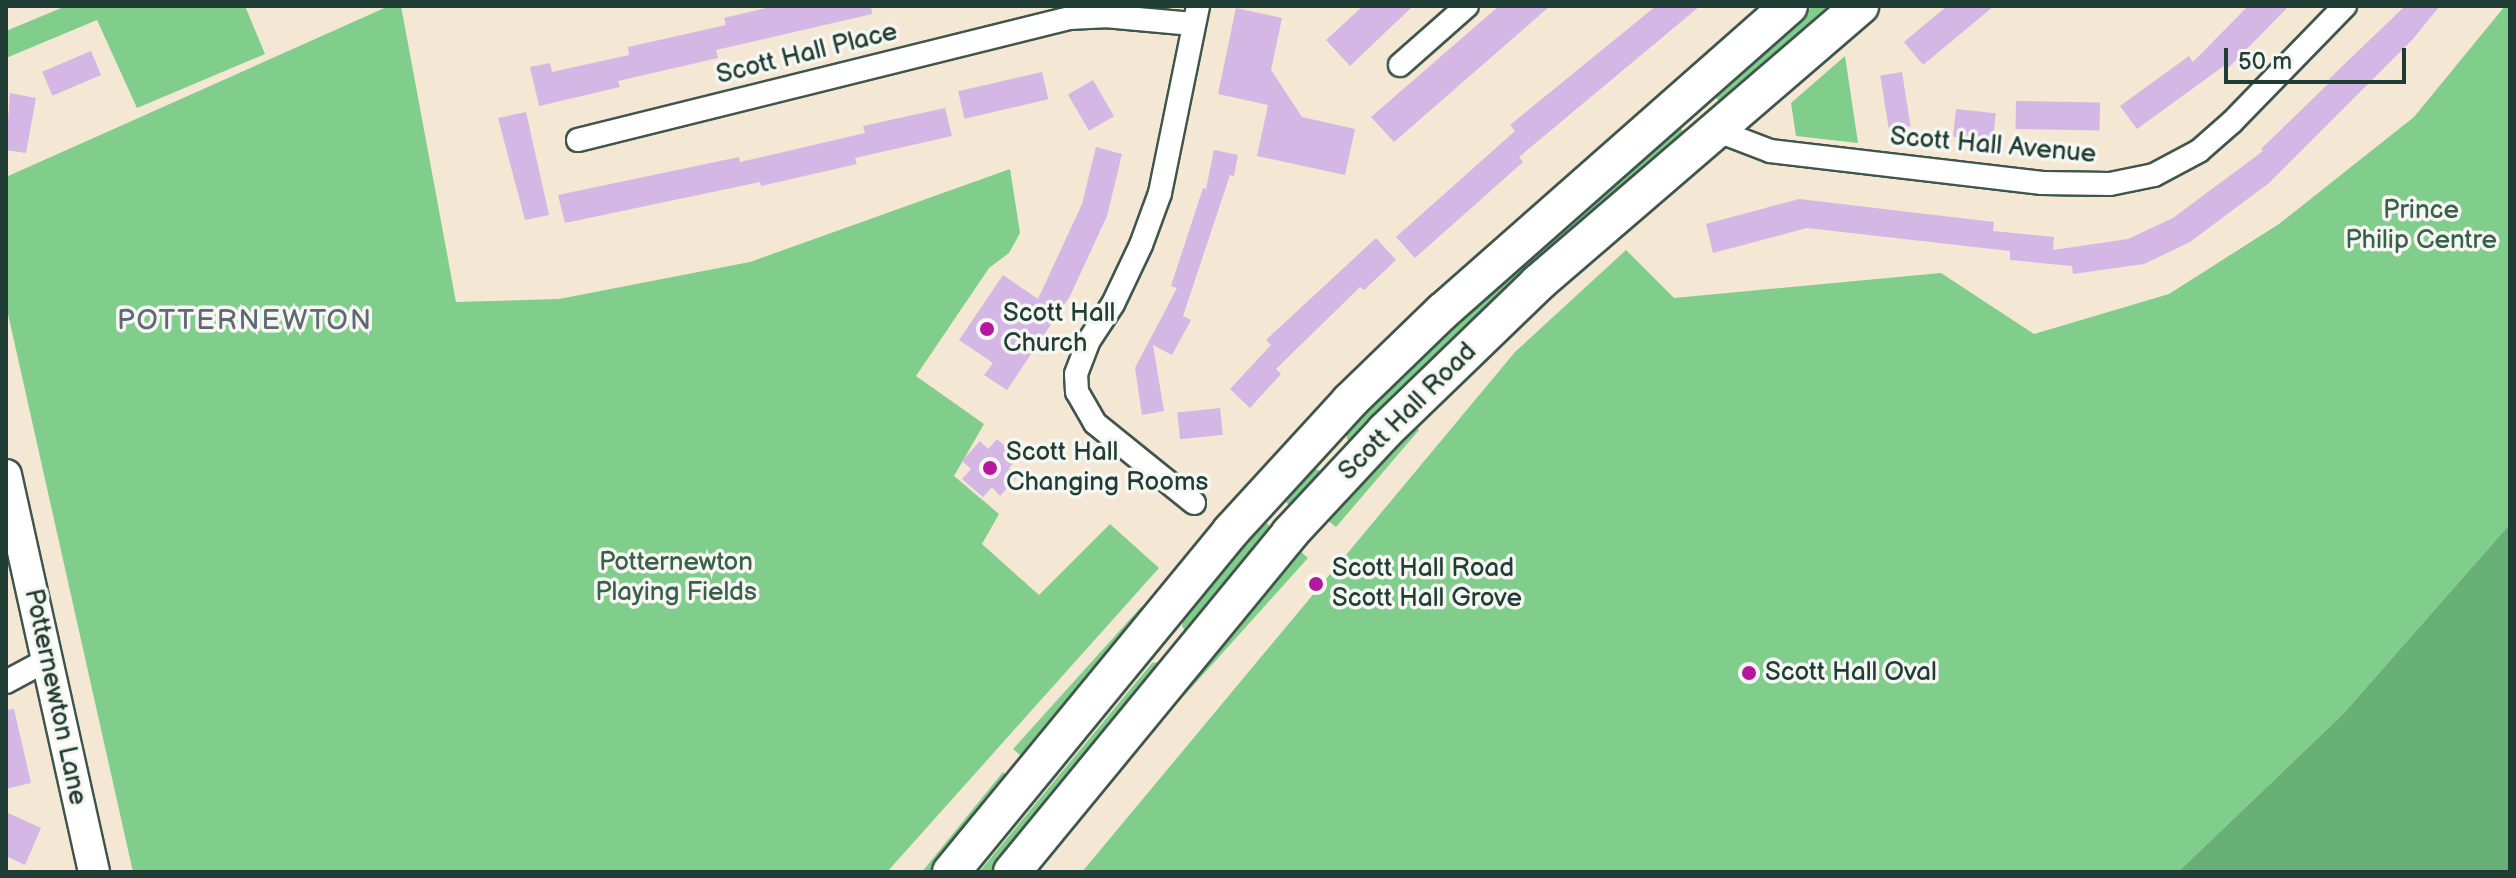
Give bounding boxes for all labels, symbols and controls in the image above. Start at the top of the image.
street label: Scott Hall Place [713,16,901,92]
scale bar [2228,32,2410,82]
text: 50 m [2238,47,2292,76]
street label: Scott Hall Avenue [1889,121,2097,171]
park label: Prince Philip Centre [2345,195,2497,256]
place label: Scott Hall Church [1003,298,1115,360]
district label: POTTERNEWTON [117,304,373,338]
marker: Scott Hall Church [978,320,996,338]
street label: Scott Hall Road [1333,337,1483,487]
place label: Scott Hall Changing Rooms [1006,437,1208,498]
marker: Scott Hall Changing Rooms [981,459,999,477]
park label: Potternewton Playing Fields [595,547,757,608]
place label: Scott Hall Road Scott Hall Grove [1332,553,1522,614]
marker: Scott Hall Road Scott Hall Grove [1307,575,1325,593]
street label: Potternewton Lane [17,586,93,808]
place label: Scott Hall Oval [1765,657,1937,689]
marker: Scott Hall Oval [1740,664,1758,682]

